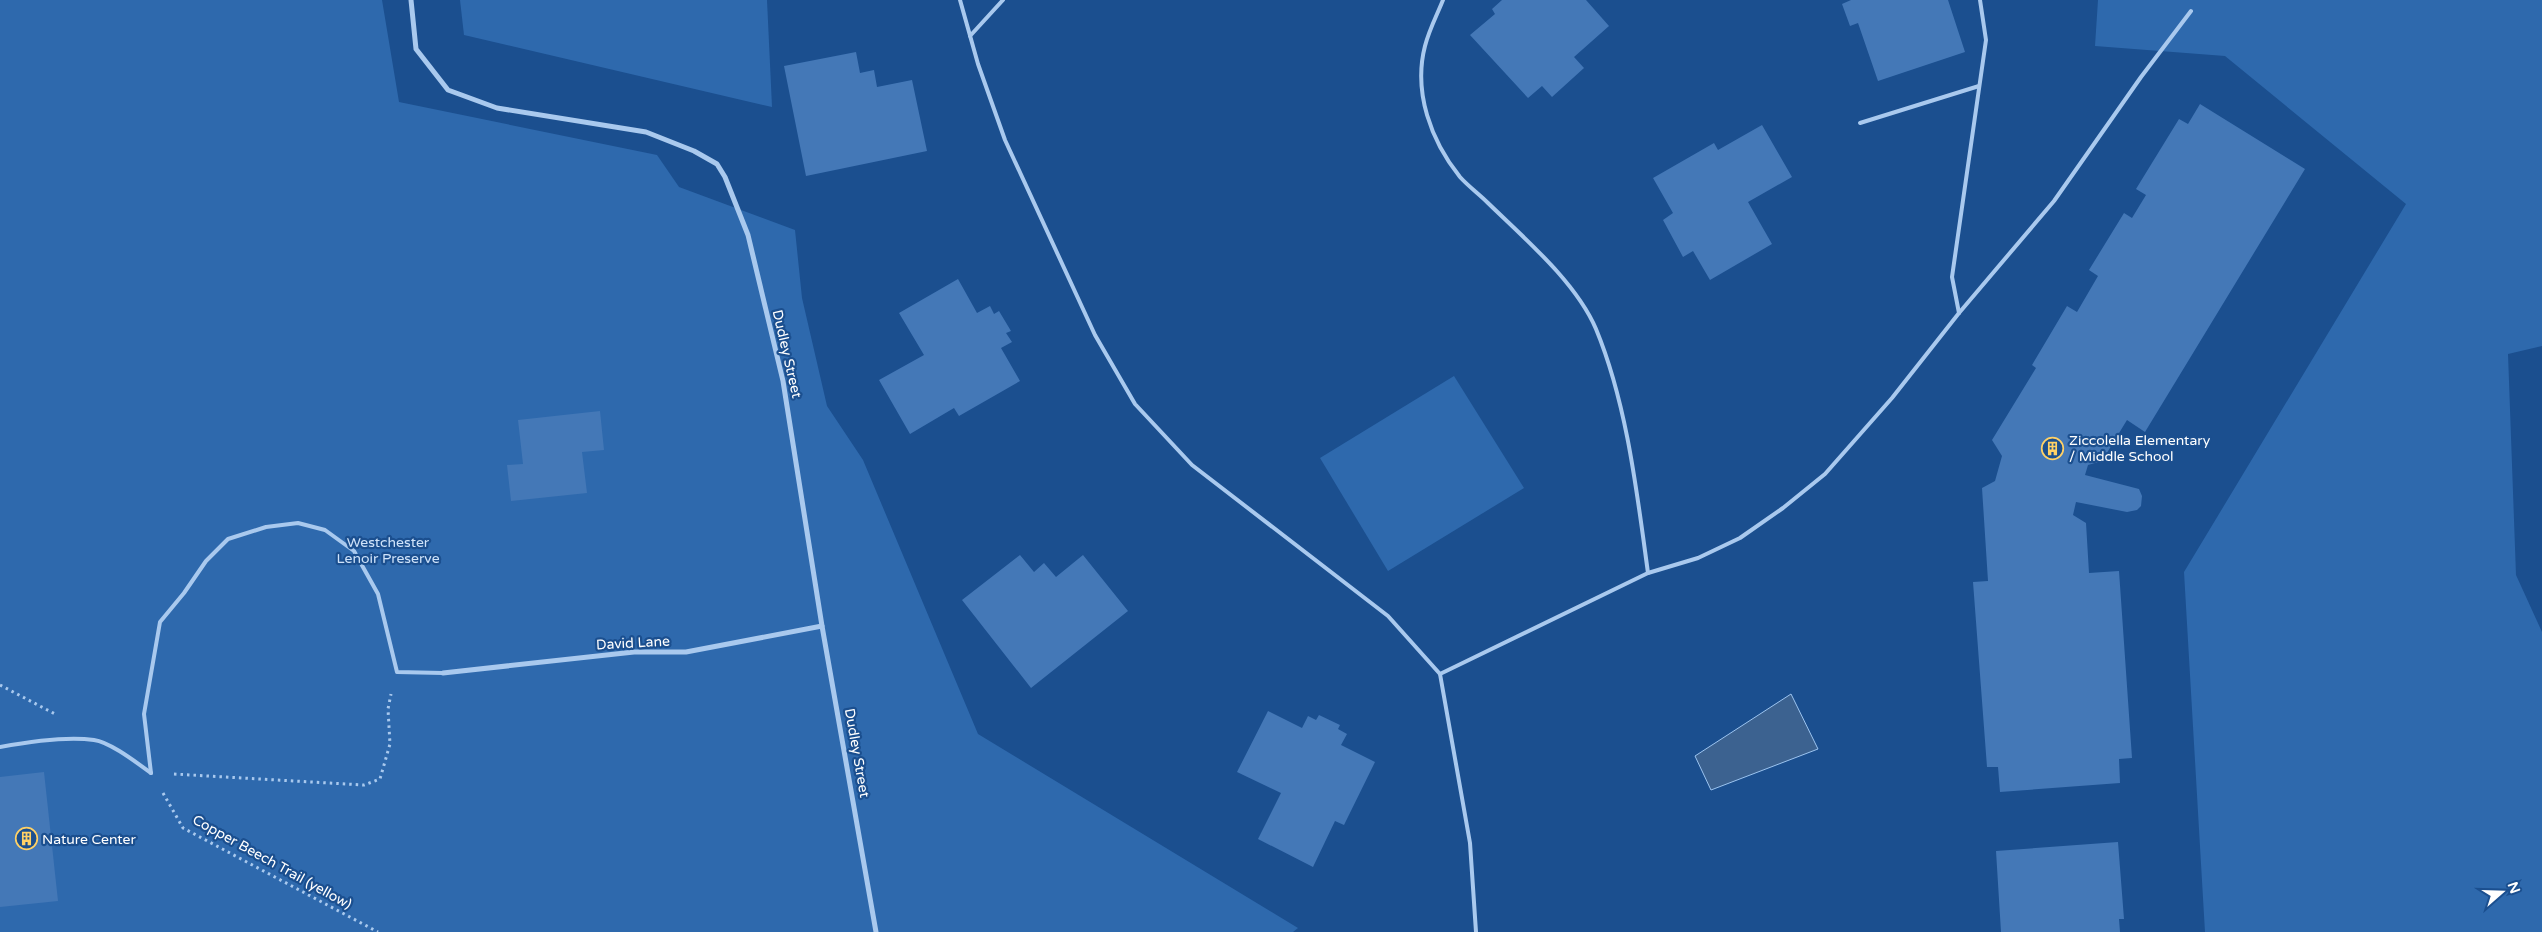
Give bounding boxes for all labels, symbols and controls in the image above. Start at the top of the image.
street label: Dudley Street [769,308,806,401]
place label: Ziccolella Elementary / Middle School [2069,432,2211,465]
building icon: Ziccolella Elementary / Middle School [2041,436,2065,460]
park label: Westchester Lenoir Preserve [336,534,440,567]
street label: David Lane [596,633,670,653]
street label: Dudley Street [841,707,873,800]
street label: Copper Beech Trail (yellow) [189,811,355,913]
building icon: Nature Center [14,827,38,851]
place label: Nature Center [42,831,136,848]
north arrow [2477,867,2527,917]
text: N [2504,880,2524,896]

